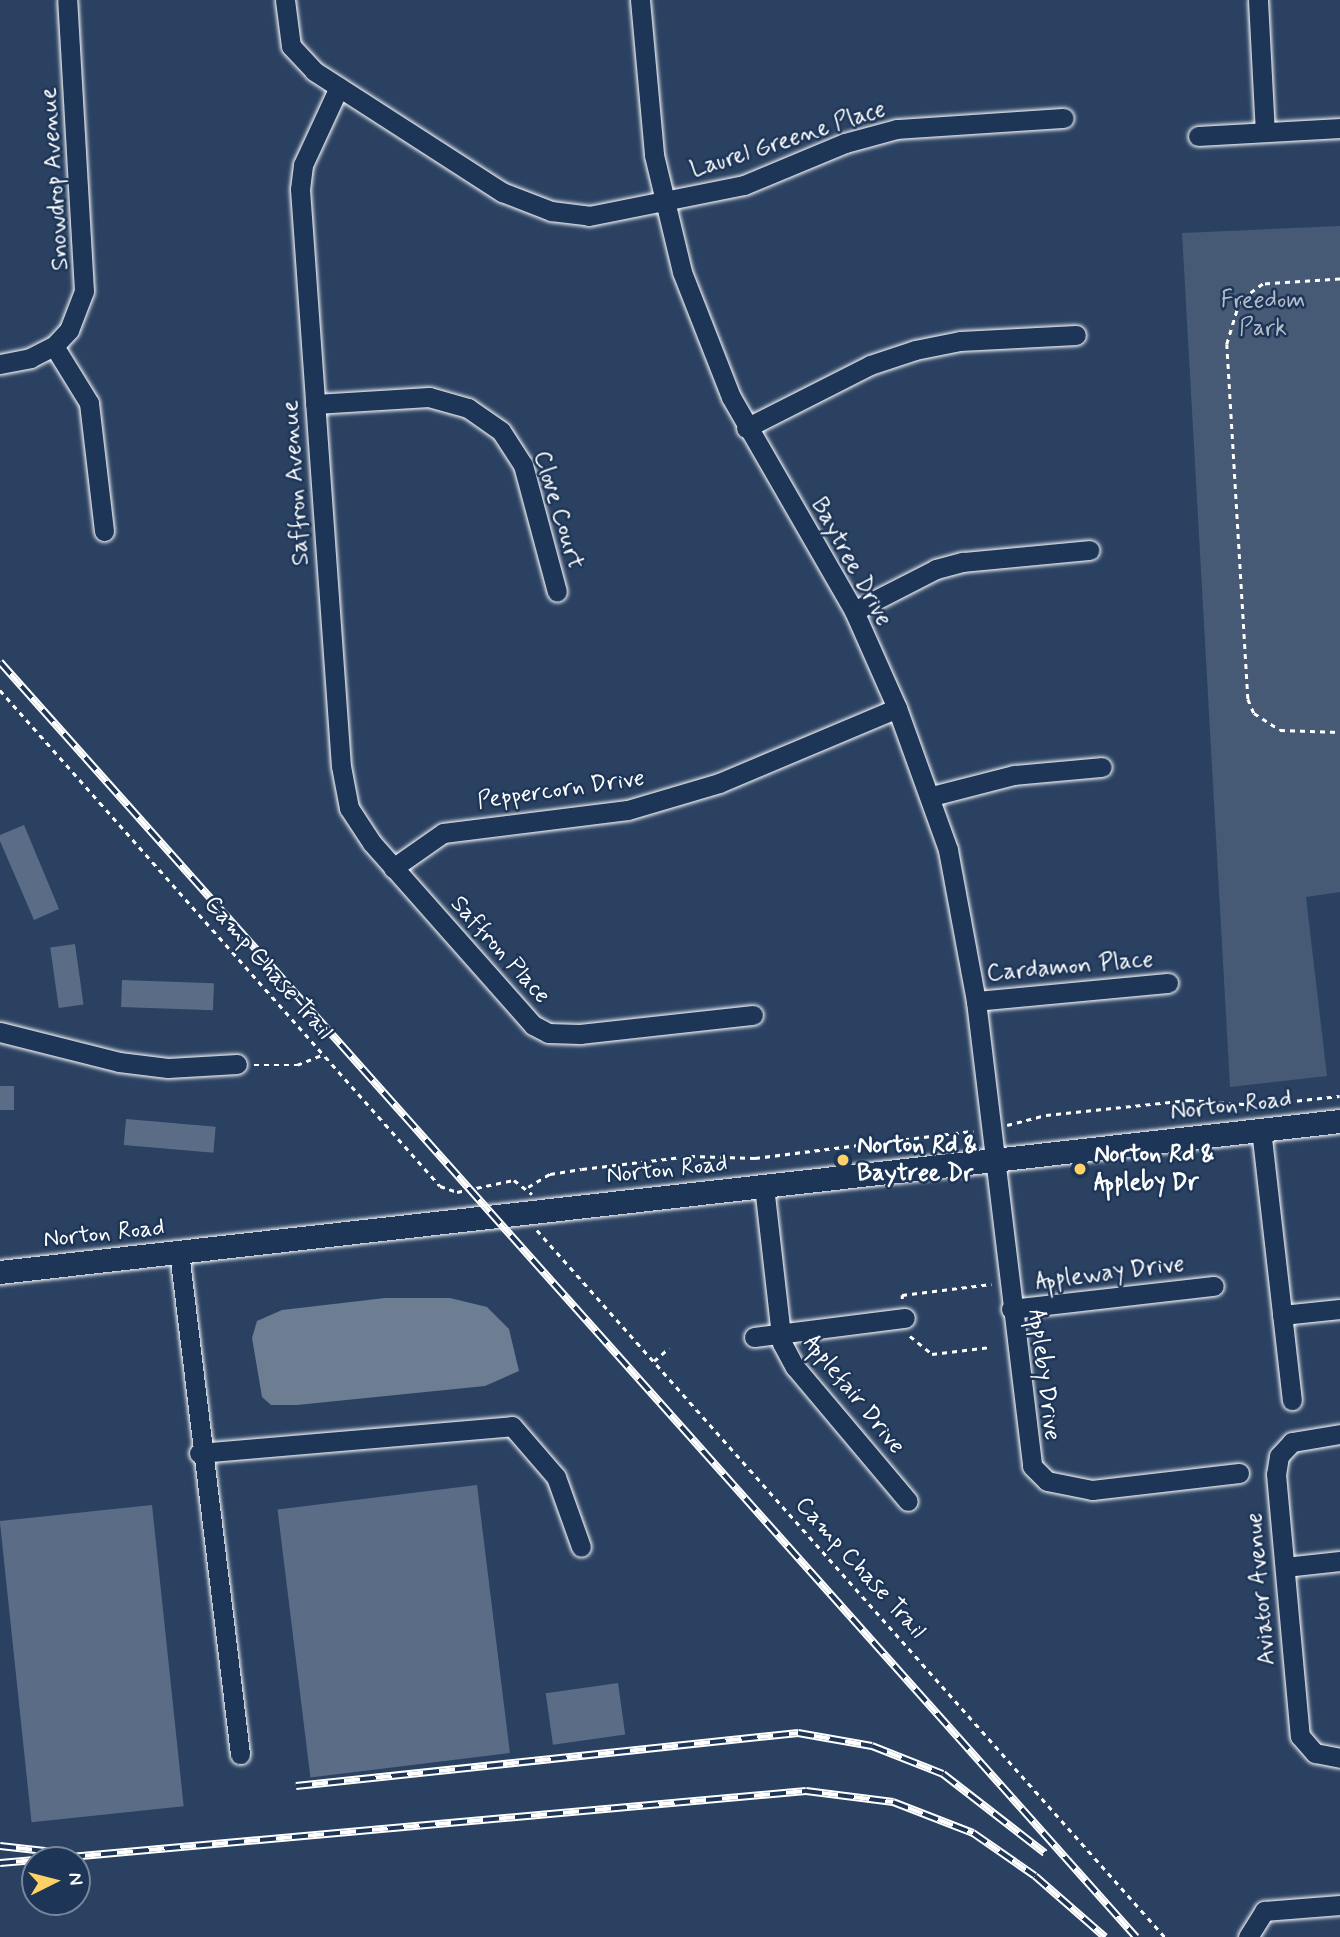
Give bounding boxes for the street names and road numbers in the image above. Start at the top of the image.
street label: Snowdrop Avenue [34,90,76,268]
street label: Laurel Greene Place [687,95,889,185]
street label: Saffron Avenue [276,403,316,563]
street label: Clove Court [527,450,589,570]
street label: Baytree Drive [804,493,898,631]
street label: Peppercorn Drive [476,764,646,816]
street label: Camp Chase Trail [198,890,338,1046]
street label: Saffron Place [444,890,556,1010]
street label: Cardamon Place [987,945,1153,989]
street label: Norton Road [1169,1085,1293,1127]
street label: Norton Road [605,1149,729,1191]
street label: Norton Road [42,1213,166,1255]
street label: Appleway Drive [1035,1250,1185,1296]
street label: Appleby Drive [1022,1308,1066,1442]
street label: Applefair Drive [798,1330,910,1460]
street label: Camp Chase Trail [789,1491,931,1645]
street label: Aviator Avenue [1240,1510,1282,1668]

